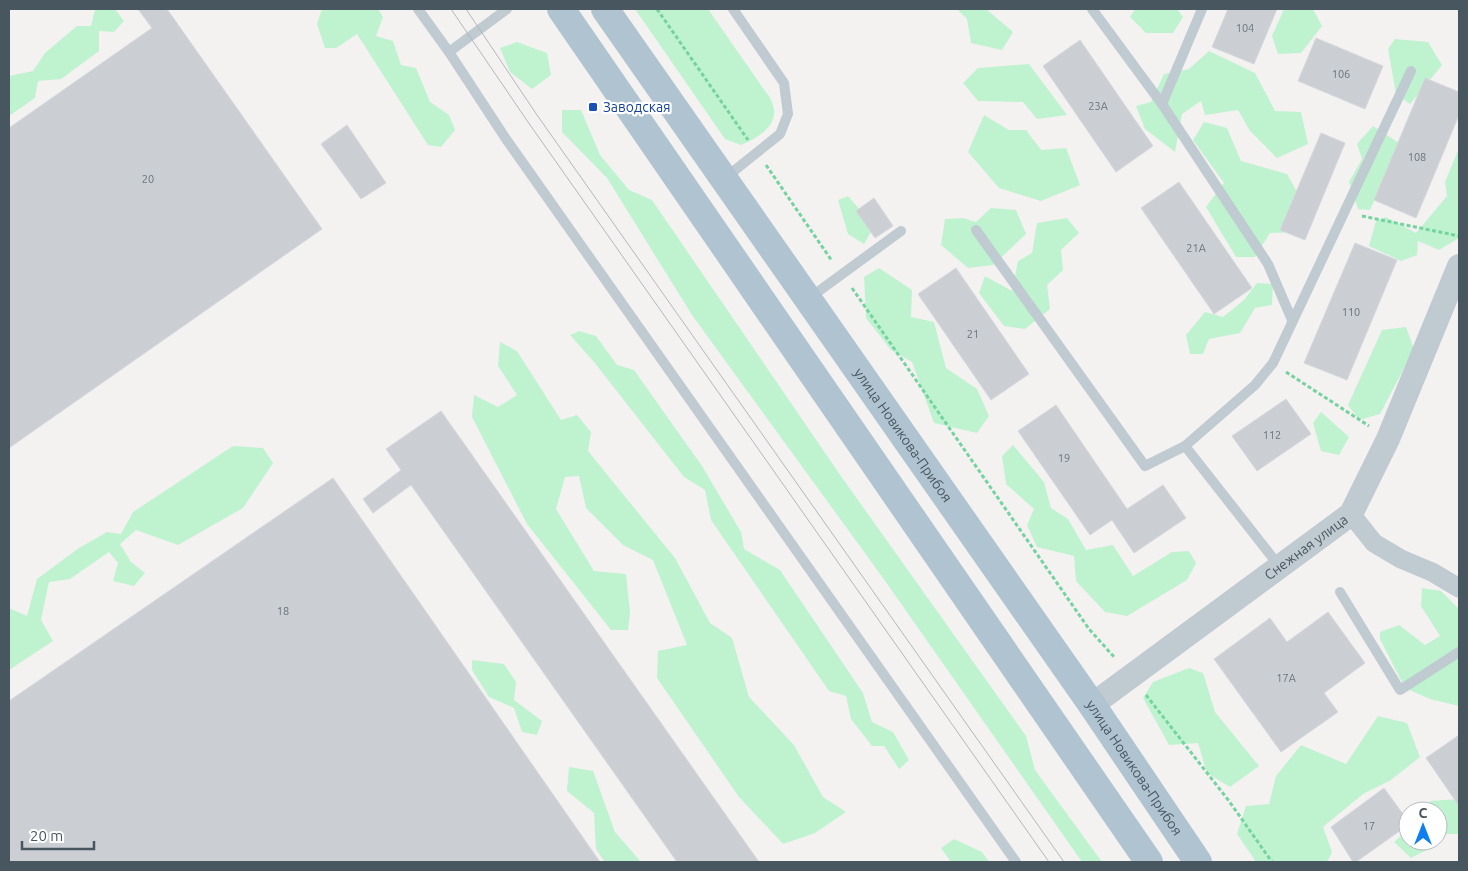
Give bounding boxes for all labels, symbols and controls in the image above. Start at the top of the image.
house number: 104 [1236,22,1254,34]
house number: 106 [1332,68,1350,80]
place label: Заводская [603,99,671,115]
house number: 23А [1088,100,1109,112]
marker: Заводская [587,101,599,113]
house number: 108 [1408,151,1426,163]
house number: 20 [142,173,154,185]
house number: 21А [1186,242,1207,254]
house number: 110 [1342,306,1360,318]
house number: 21 [967,328,979,340]
street label: улица Новикова-Прибоя [851,365,955,505]
house number: 112 [1263,429,1281,441]
house number: 19 [1058,452,1070,464]
street label: Снежная улица [1261,511,1351,583]
house number: 18 [277,605,289,617]
house number: 17А [1276,672,1297,684]
street label: улица Новикова-Прибоя [1083,697,1186,838]
north arrow [1398,801,1448,851]
text: С [1419,805,1428,821]
scale bar [22,818,95,850]
house number: 17 [1363,820,1375,832]
text: 20 m [30,827,63,844]

